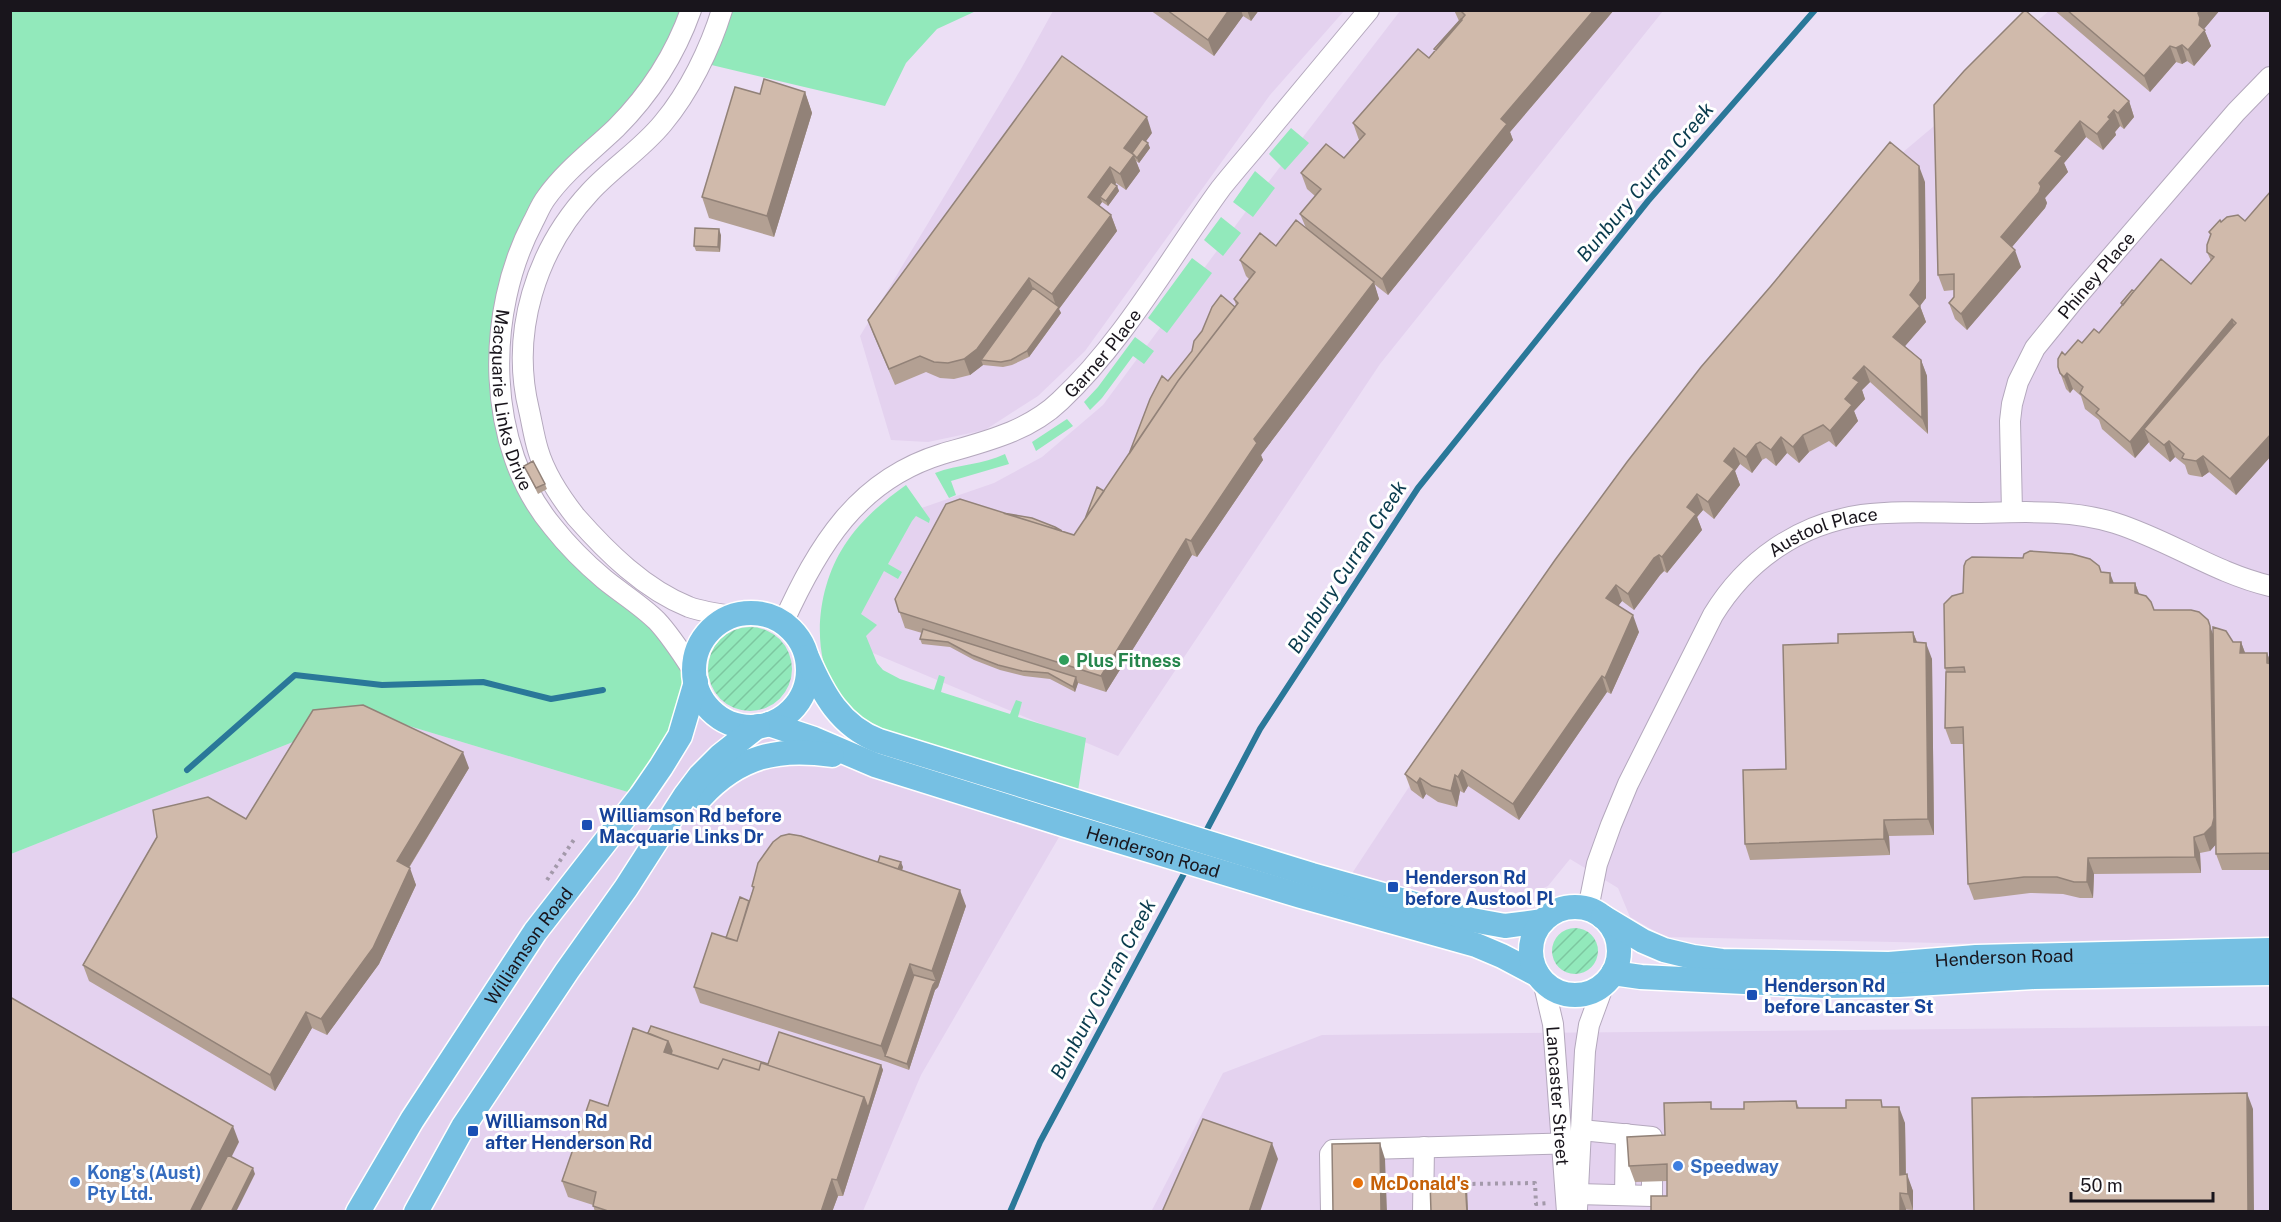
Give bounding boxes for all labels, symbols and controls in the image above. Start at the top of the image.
water label: Bunbury Curran Creek [1571,97,1719,267]
street label: Phiney Place [2053,227,2139,323]
street label: Garner Place [1059,305,1145,402]
street label: Macquarie Links Drive [489,308,537,494]
water label: Bunbury Curran Creek [1282,476,1412,658]
street label: Austool Place [1764,503,1878,561]
place label: Plus Fitness [1076,650,1181,671]
marker: Plus Fitness [1057,653,1071,667]
place label: Williamson Rd before Macquarie Links Dr [599,805,782,847]
marker: Williamson Rd before Macquarie Links Dr [580,818,594,832]
street label: Henderson Road [1084,821,1223,881]
place label: Henderson Rd before Austool Pl [1405,867,1554,909]
marker: Henderson Rd before Austool Pl [1386,880,1400,894]
street label: Williamson Road [480,883,577,1009]
water label: Bunbury Curran Creek [1045,895,1161,1083]
street label: Henderson Road [1934,944,2074,971]
place label: Henderson Rd before Lancaster St [1764,975,1933,1017]
marker: Henderson Rd before Lancaster St [1745,988,1759,1002]
street label: Lancaster Street [1543,1025,1574,1166]
place label: Williamson Rd after Henderson Rd [485,1111,652,1153]
marker: Williamson Rd after Henderson Rd [466,1124,480,1138]
place label: Speedway [1690,1156,1779,1177]
marker: Speedway [1671,1159,1685,1173]
place label: Kong's (Aust) Pty Ltd. [87,1162,202,1204]
scale bar [2071,1165,2214,1203]
place label: McDonald's [1370,1173,1469,1194]
marker: Kong's (Aust) Pty Ltd. [68,1175,82,1189]
text: 50 m [2080,1175,2123,1196]
marker: McDonald's [1351,1176,1365,1190]

